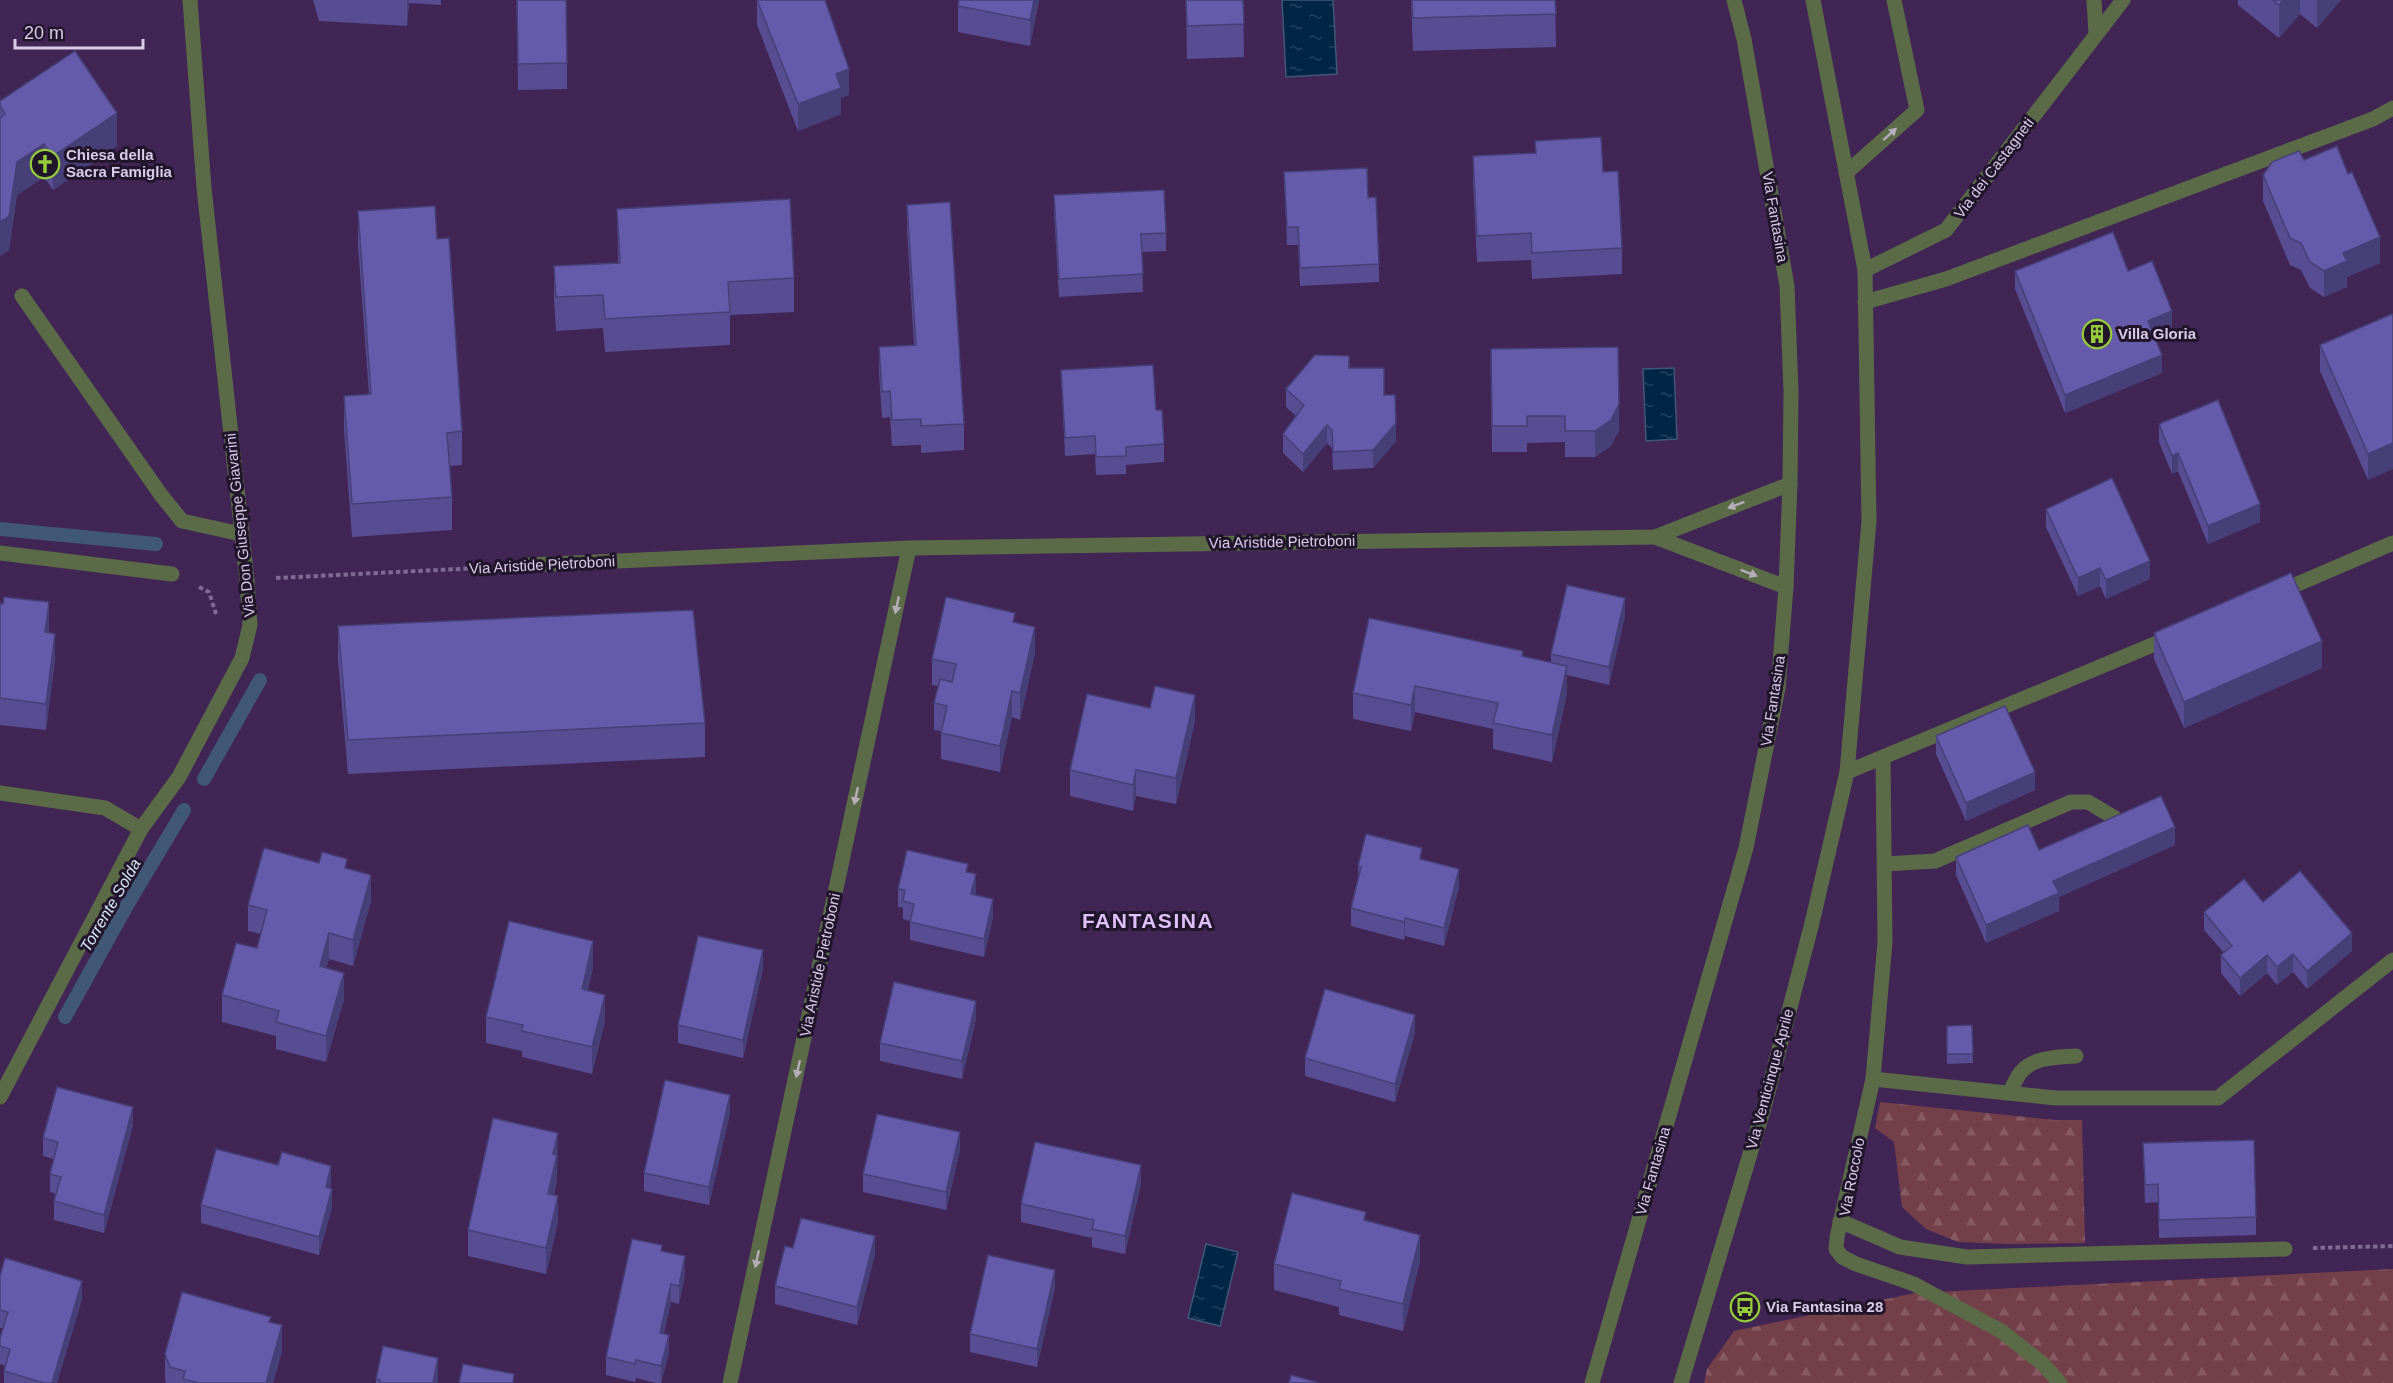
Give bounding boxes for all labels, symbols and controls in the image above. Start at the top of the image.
scale bar [15,12,142,50]
text: 20 m [24,23,64,43]
street label: Via dei Castagneti [1950,114,2037,221]
one-way arrow [1882,127,1897,141]
place label: Chiesa della Sacra Famiglia [66,146,173,180]
church icon: Chiesa della Sacra Famiglia [29,148,61,180]
street label: Via Fantasina [1759,170,1792,264]
building icon: Villa Gloria [2081,318,2113,350]
place label: Villa Gloria [2118,325,2197,342]
street label: Via Don Giuseppe Giavarini [221,432,258,618]
one-way arrow [1727,501,1745,510]
street label: Via Aristide Pietroboni [1209,532,1355,551]
street label: Via Aristide Pietroboni [468,552,616,577]
one-way arrow [1740,569,1758,578]
one-way arrow [892,596,901,615]
street label: Via Fantasina [1757,654,1788,747]
one-way arrow [851,787,860,806]
water label: Torrente Solda [77,856,144,955]
street label: Via Aristide Pietroboni [796,891,843,1038]
district label: FANTASINA [1082,909,1214,932]
street label: Via Venticinque Aprile [1743,1007,1796,1151]
one-way arrow [792,1059,802,1078]
street label: Via Fantasina [1632,1124,1673,1217]
street label: Via Roccolo [1836,1136,1867,1218]
one-way arrow [752,1250,761,1269]
bus stop icon: Via Fantasina 28 [1729,1291,1761,1323]
place label: Via Fantasina 28 [1766,1298,1883,1315]

